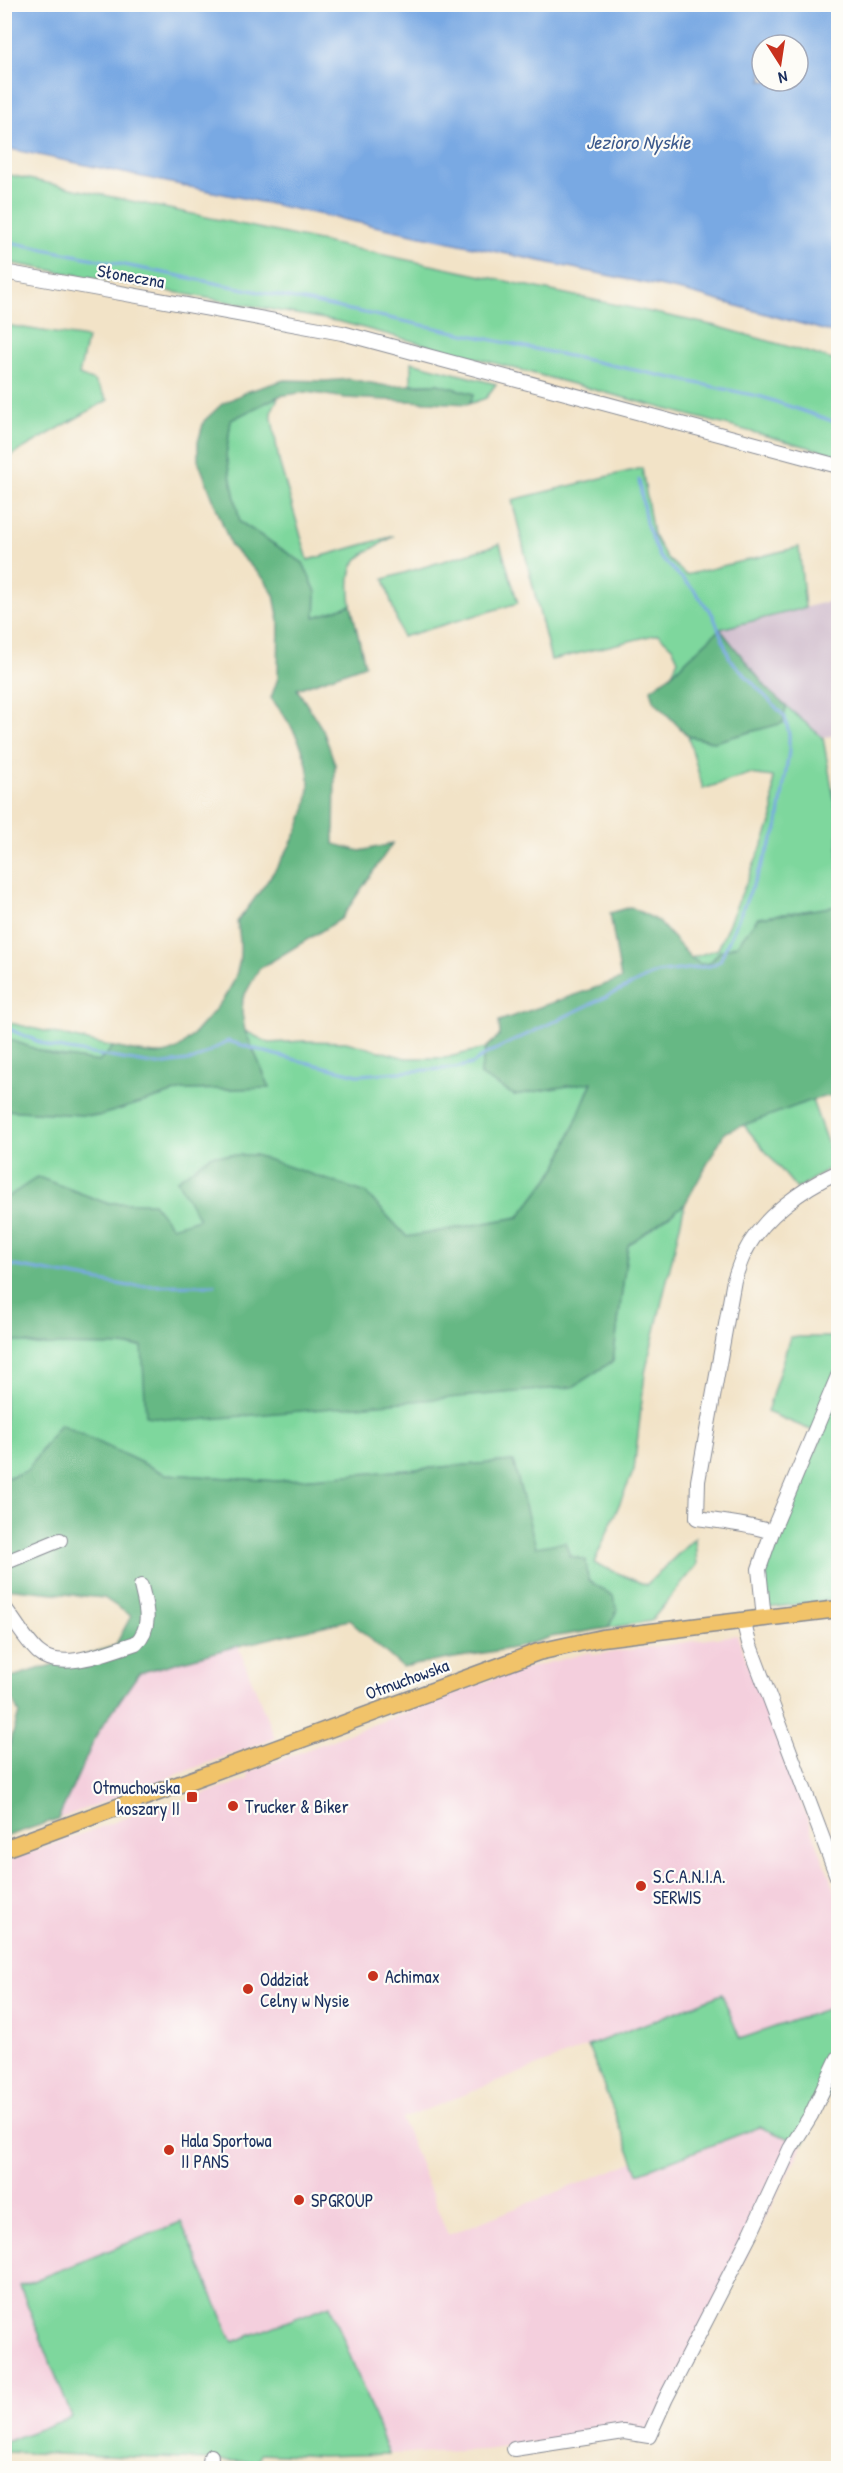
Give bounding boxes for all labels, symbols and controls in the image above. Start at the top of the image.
north arrow [750,33,810,93]
text: N [776,66,790,89]
water label: Jezioro Nyskie [586,128,691,156]
street label: Słoneczna [96,258,166,294]
street label: Otmuchowska [362,1652,452,1706]
place label: Otmuchowska koszary II [93,1775,180,1821]
marker: Otmuchowska koszary II [185,1790,199,1804]
place label: Trucker & Biker [245,1794,349,1819]
marker: Trucker & Biker [226,1799,240,1813]
place label: S.C.A.N.I.A. SERWIS [653,1864,726,1910]
marker: S.C.A.N.I.A. SERWIS [634,1879,648,1893]
place label: Achimax [385,1964,440,1989]
place label: Oddział Celny w Nysie [260,1967,350,2013]
marker: Achimax [366,1969,380,1983]
marker: Oddział Celny w Nysie [241,1982,255,1996]
place label: Hala Sportowa II PANS [181,2128,271,2174]
marker: Hala Sportowa II PANS [162,2143,176,2157]
place label: SPGROUP [311,2188,373,2213]
marker: SPGROUP [292,2193,306,2207]

